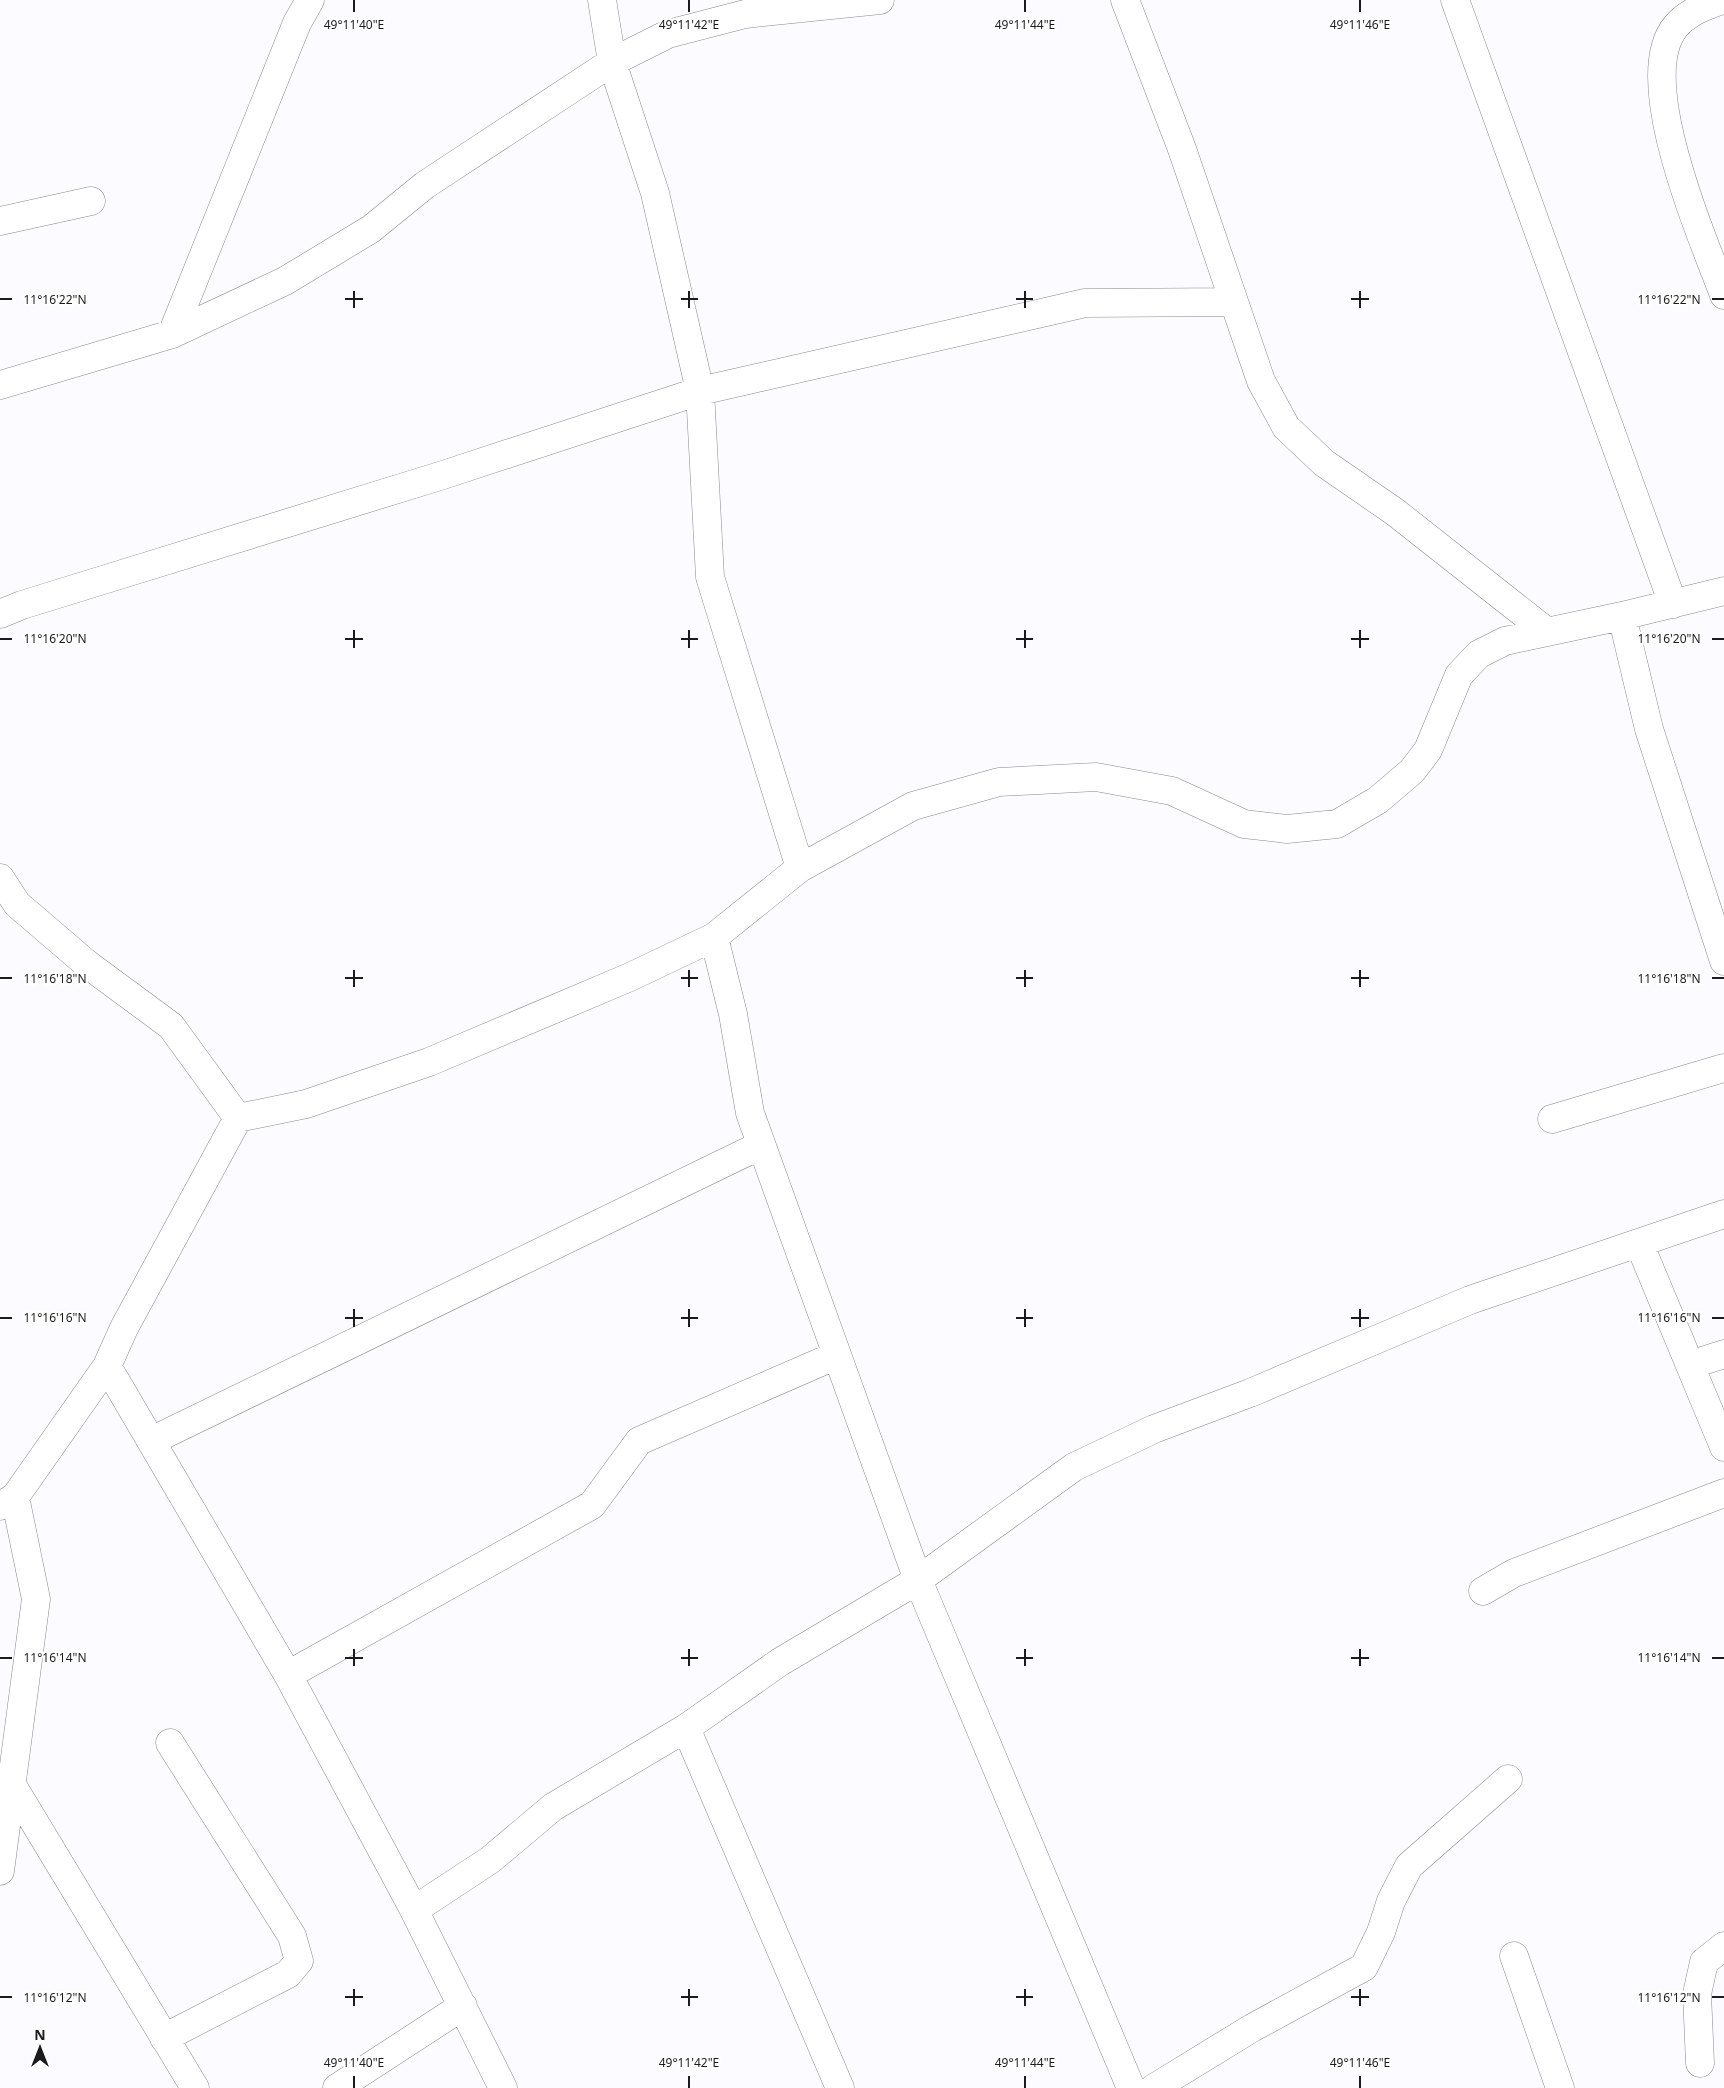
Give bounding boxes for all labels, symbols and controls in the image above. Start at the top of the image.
text: 49°11'40"E [324,16,384,33]
text: 49°11'42"E [659,16,719,33]
text: 49°11'44"E [995,16,1055,33]
text: 49°11'46"E [1330,16,1390,33]
text: 11°16'22"N [23,291,87,308]
text: 11°16'22"N [1637,291,1701,308]
text: 11°16'20"N [23,630,87,647]
text: 11°16'20"N [1637,630,1701,647]
text: 11°16'18"N [23,970,87,987]
text: 11°16'18"N [1637,970,1701,987]
text: 11°16'16"N [23,1309,87,1326]
text: 11°16'16"N [1637,1309,1701,1326]
text: 11°16'14"N [23,1649,87,1666]
text: 11°16'14"N [1637,1649,1701,1666]
text: 11°16'12"N [23,1989,87,2006]
text: 11°16'12"N [1637,1989,1701,2006]
north arrow [15,2023,65,2073]
text: N [34,2025,46,2044]
text: 49°11'40"E [324,2054,384,2071]
text: 49°11'42"E [659,2054,719,2071]
text: 49°11'44"E [995,2054,1055,2071]
text: 49°11'46"E [1330,2054,1390,2071]

